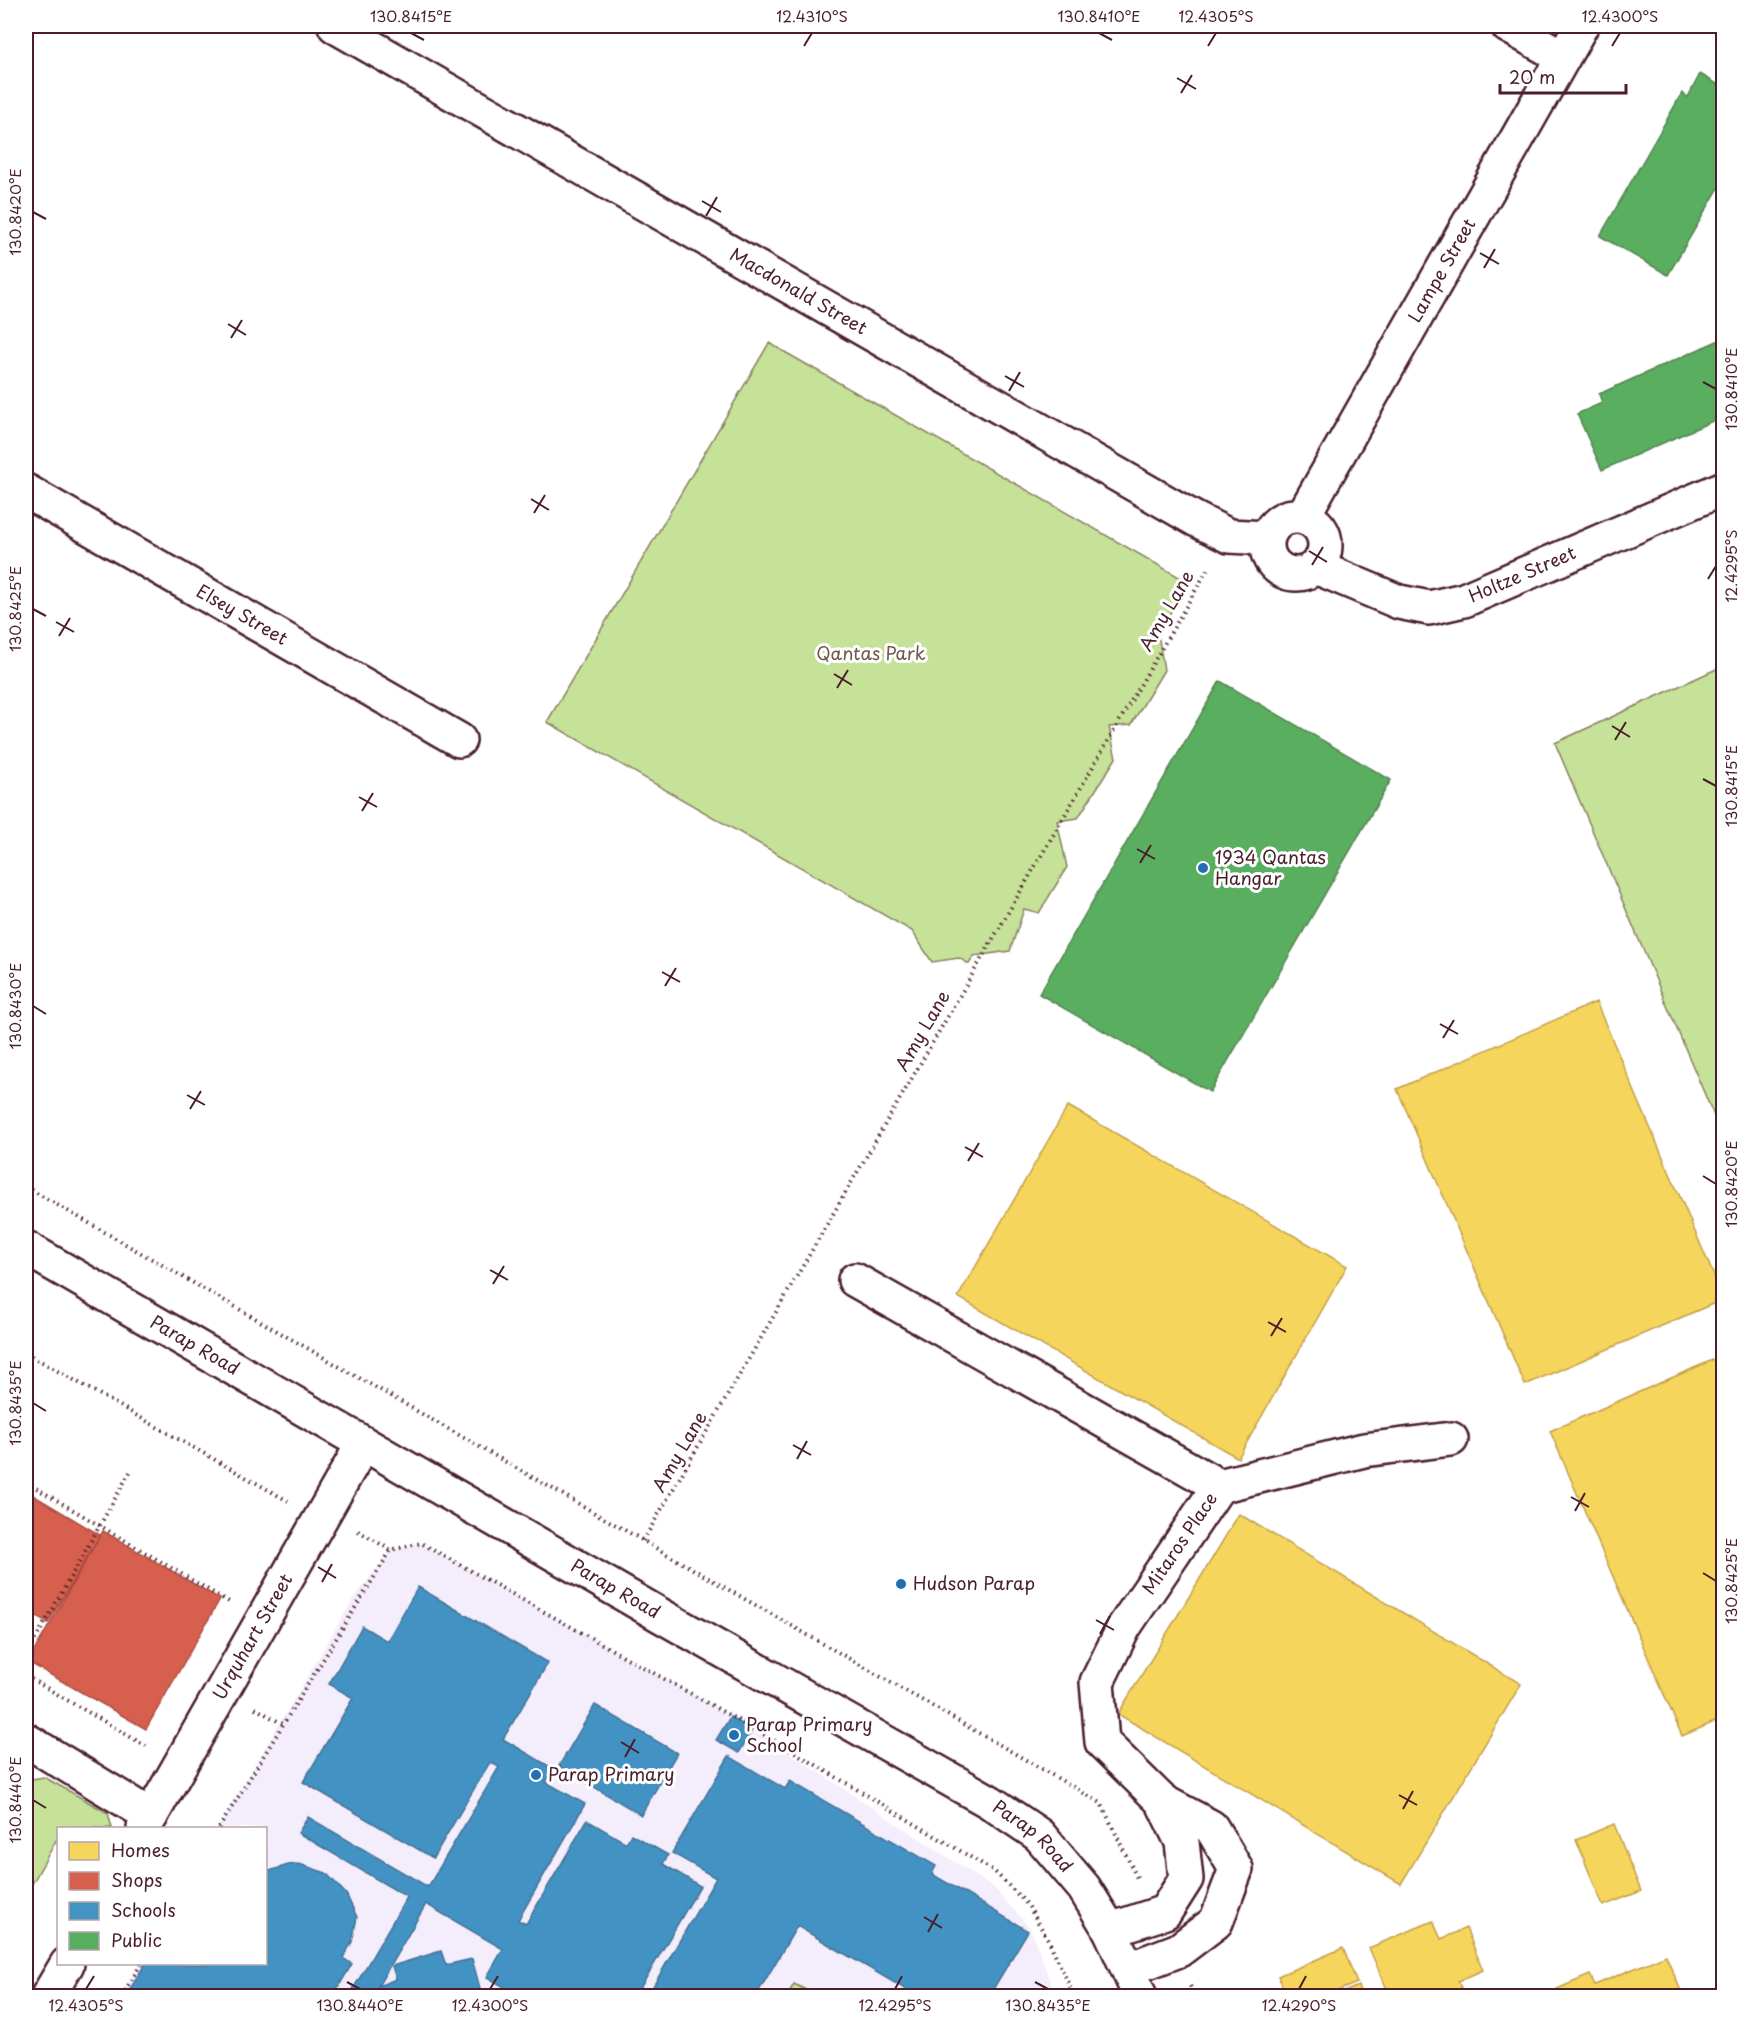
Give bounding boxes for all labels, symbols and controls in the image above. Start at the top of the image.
text: 130.8415°E [370,4,452,27]
text: 12.4310°S [776,4,848,27]
text: 130.8410°E [1057,4,1141,27]
text: 12.4305°S [1179,4,1254,27]
text: 12.4300°S [1582,4,1658,27]
scale bar [1500,57,1626,95]
text: 20 m [1509,63,1555,90]
text: 130.8420°E [3,168,26,256]
street label: Lampe Street [1401,213,1481,327]
street label: Macdonald Street [725,240,873,340]
text: 130.8410°E [1719,347,1742,431]
text: 12.4295°S [1719,529,1742,603]
street label: Holtze Street [1464,538,1580,609]
street label: Amy Lane [1132,565,1200,656]
text: 130.8425°E [3,566,26,652]
street label: Elsey Street [192,577,293,651]
park label: Qantas Park [816,639,926,666]
text: 130.8415°E [1719,745,1742,827]
place label: 1934 Qantas Hangar [1215,843,1326,891]
marker: 1934 Qantas Hangar [1196,861,1210,875]
text: 130.8430°E [3,963,26,1049]
street label: Amy Lane [888,985,956,1076]
text: 130.8420°E [1719,1140,1742,1228]
street label: Parap Road [146,1308,245,1381]
text: 130.8435°E [3,1360,26,1446]
street label: Amy Lane [645,1406,713,1497]
street label: Mitaros Place [1135,1486,1223,1599]
text: 130.8425°E [1719,1538,1742,1624]
street label: Parap Road [566,1551,666,1624]
street label: Urquhart Street [205,1568,298,1704]
place label: Hudson Parap [913,1569,1035,1596]
marker: Hudson Parap [894,1577,908,1591]
place label: Parap Primary School [746,1710,873,1758]
marker: Parap Primary School [727,1728,741,1742]
text: 130.8440°E [3,1756,26,1844]
place label: Parap Primary [548,1760,675,1787]
marker: Parap Primary [529,1768,543,1782]
street label: Parap Road [988,1793,1080,1878]
legend [57,1827,267,1965]
text: Homes [111,1836,169,1863]
text: Shops [111,1866,162,1893]
text: Schools [111,1896,176,1923]
text: Public [111,1926,162,1953]
text: 12.4305°S [49,1993,124,2016]
text: 130.8440°E [316,1993,404,2016]
text: 12.4300°S [452,1993,528,2016]
text: 12.4295°S [858,1993,932,2016]
text: 130.8435°E [1005,1993,1091,2016]
text: 12.4290°S [1262,1993,1336,2016]

